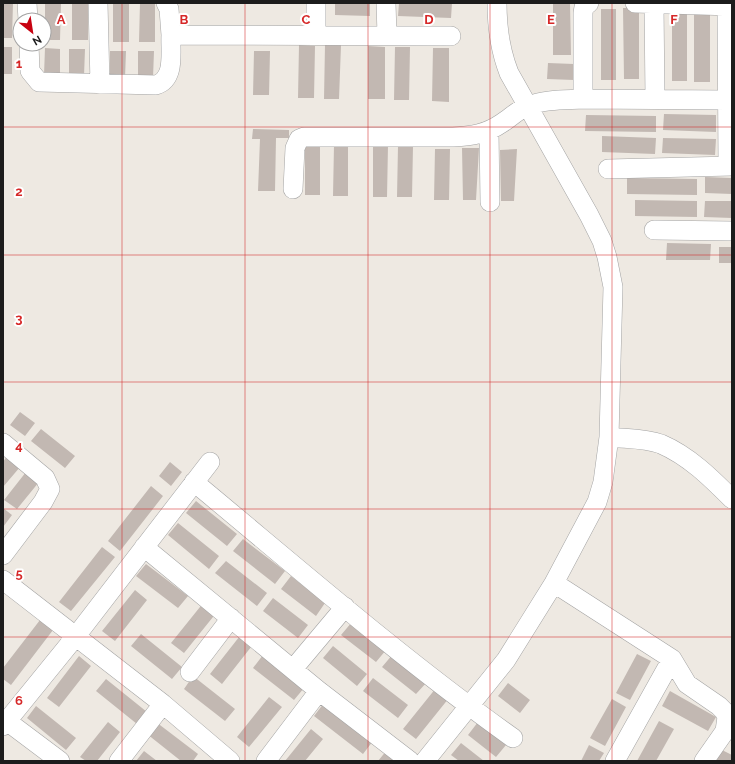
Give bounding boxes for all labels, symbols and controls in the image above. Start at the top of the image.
north arrow [12,12,52,52]
text: A [57,12,66,27]
text: B [180,12,189,27]
text: C [302,12,311,27]
text: D [424,12,434,27]
text: E [547,12,555,27]
text: F [670,12,678,27]
text: N [30,32,44,48]
text: 1 [16,56,23,71]
text: 2 [15,184,23,199]
text: 3 [15,311,23,326]
text: 4 [15,438,23,453]
text: 5 [15,566,23,581]
text: 6 [15,693,23,708]

